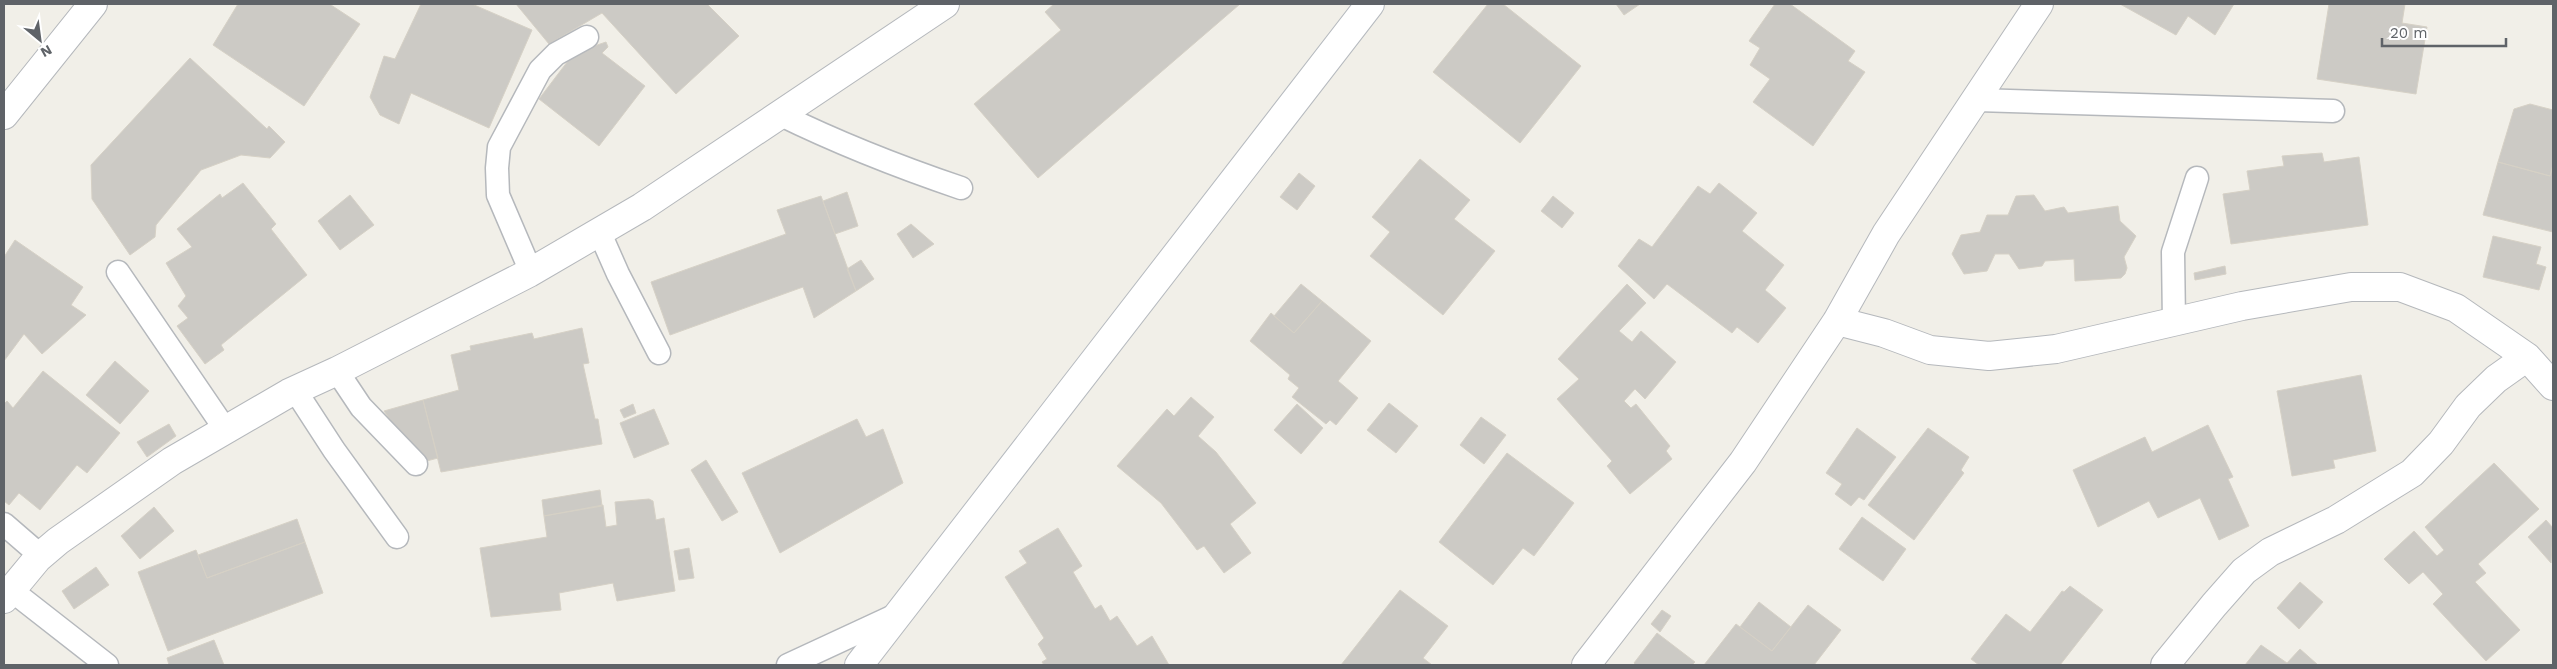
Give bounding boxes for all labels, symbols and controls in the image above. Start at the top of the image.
north arrow [15,15,65,65]
scale bar [2382,15,2506,47]
text: 20 m [2390,24,2428,42]
text: N [38,42,55,61]

